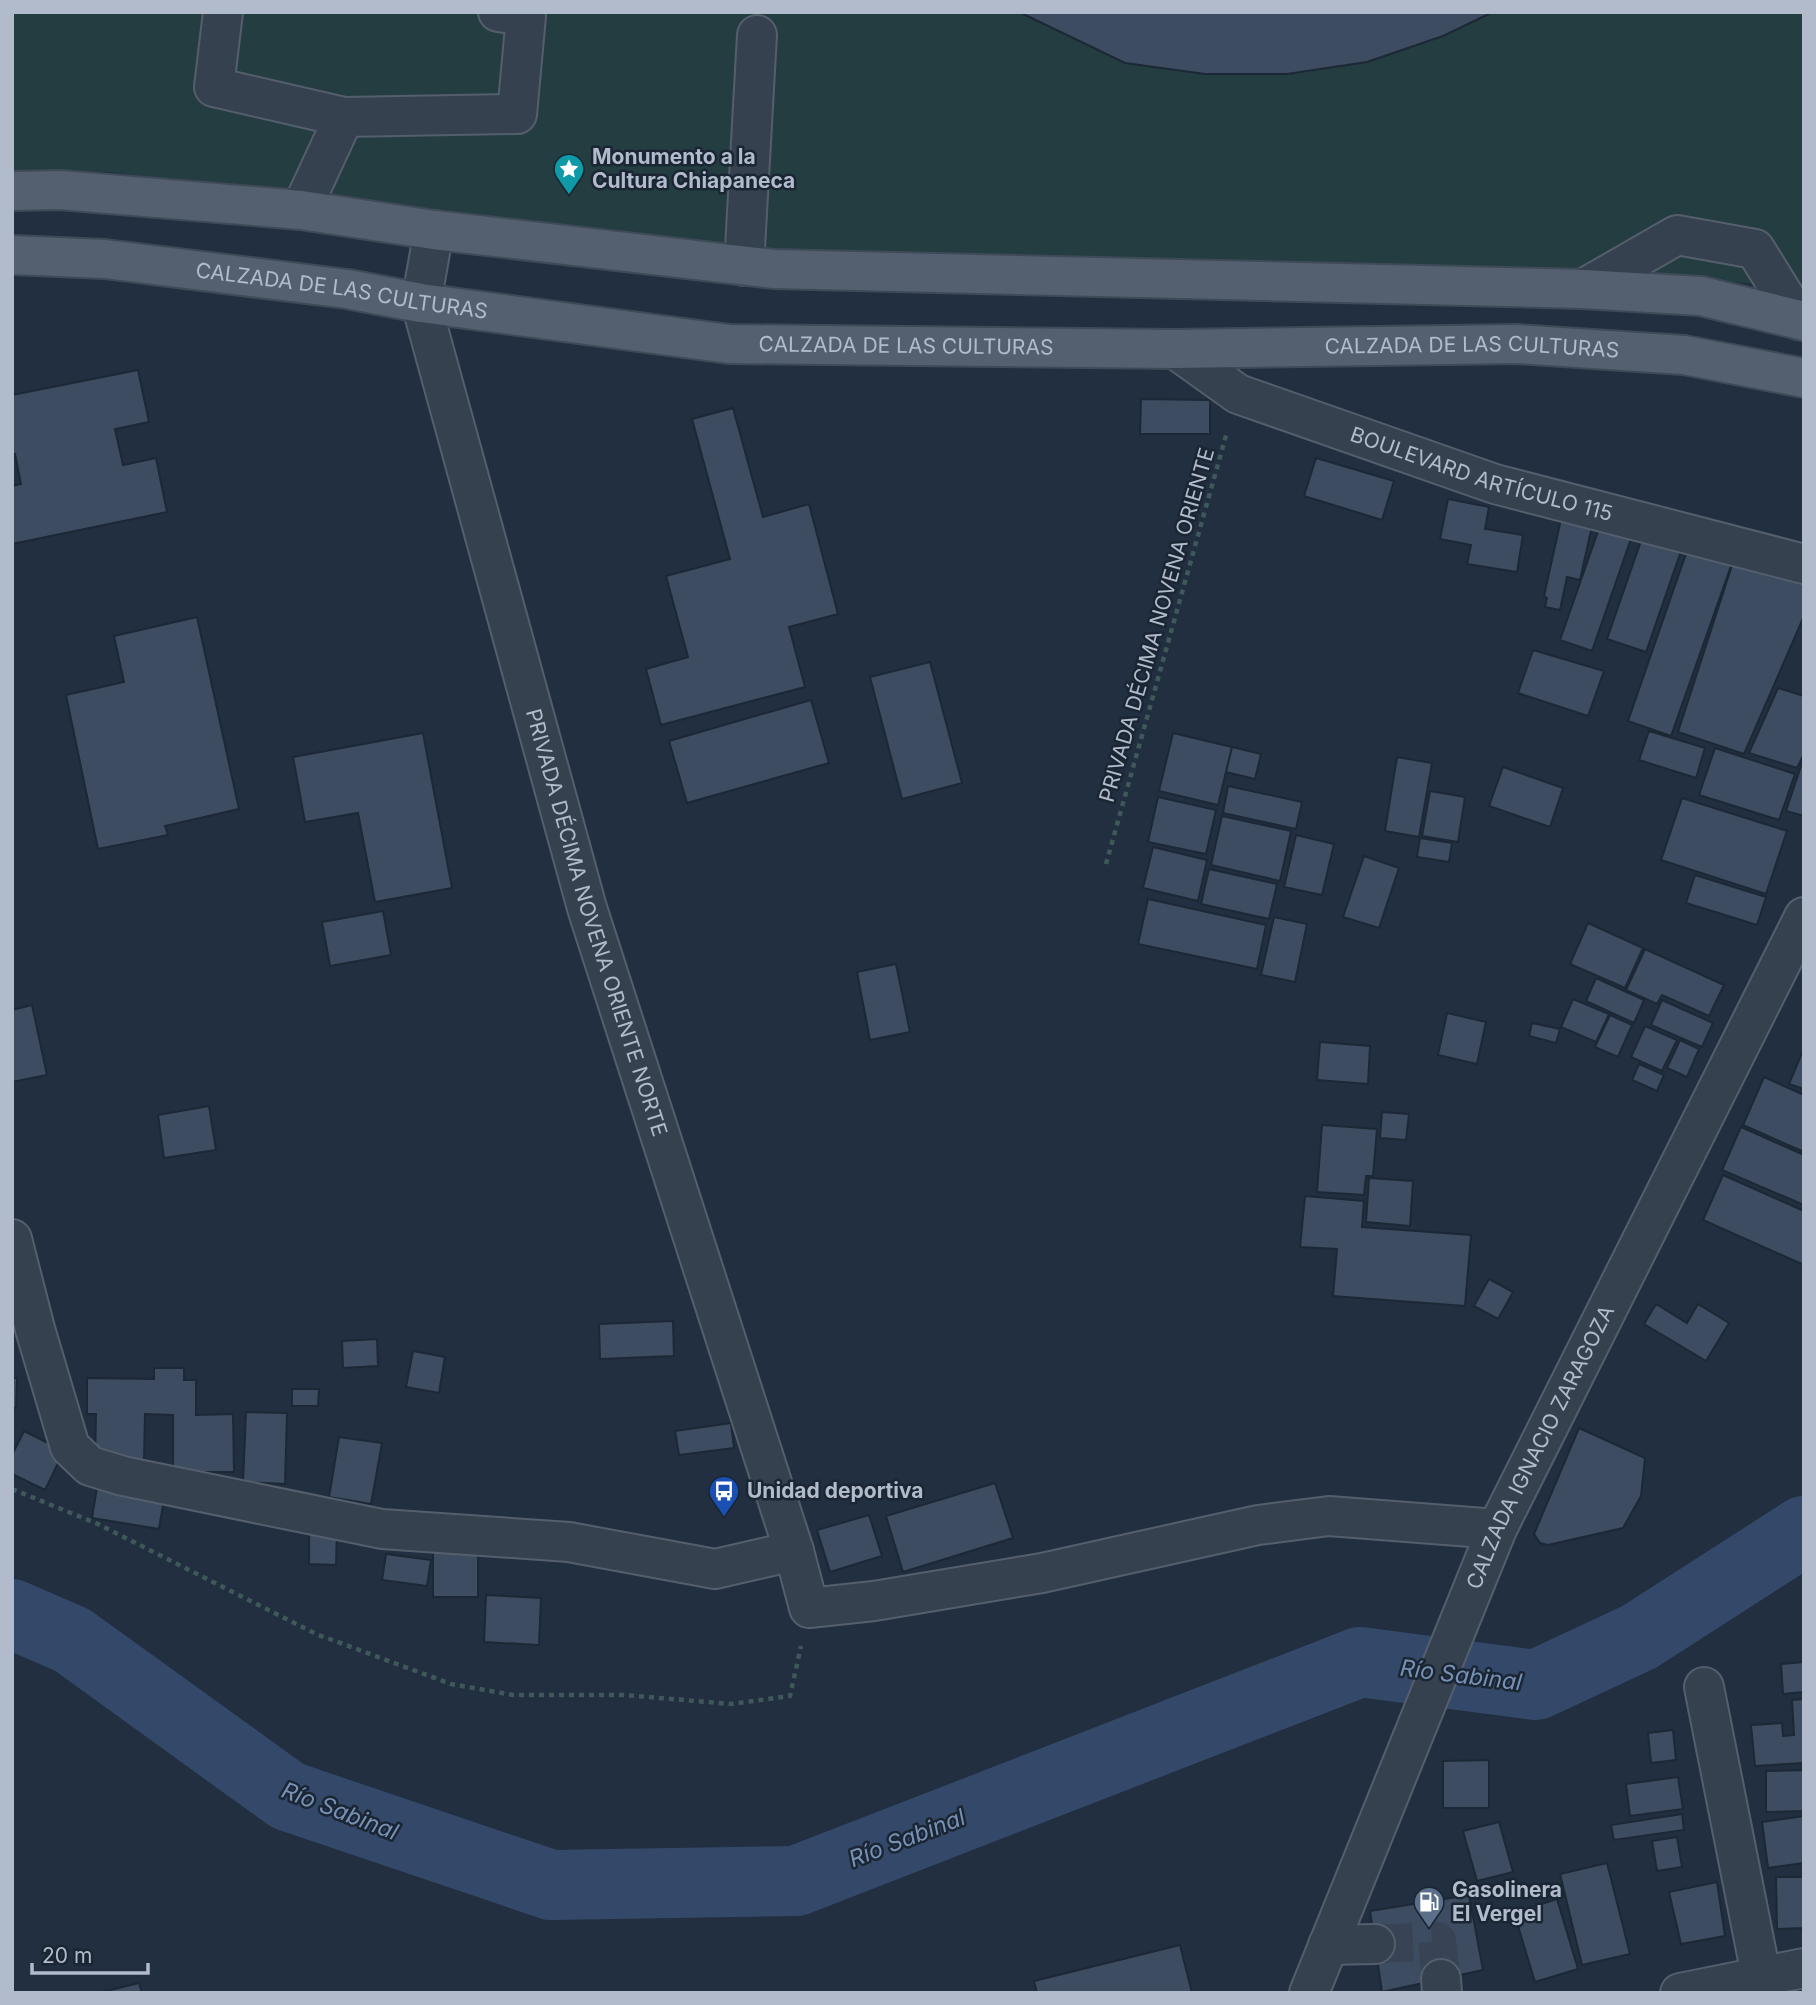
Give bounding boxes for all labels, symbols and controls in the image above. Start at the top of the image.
place label: Monumento a la Cultura Chiapaneca [592,144,795,193]
place icon: Monumento a la Cultura Chiapaneca [552,152,586,196]
street label: CALZADA DE LAS CULTURAS [194,257,489,324]
street label: CALZADA DE LAS CULTURAS [758,331,1054,360]
street label: CALZADA DE LAS CULTURAS [1324,331,1620,363]
street label: BOULEVARD ARTÍCULO 115 [1347,421,1615,526]
street label: PRIVADA DÉCIMA NOVENA ORIENTE [1093,445,1219,805]
street label: PRIVADA DÉCIMA NOVENA ORIENTE NORTE [521,706,673,1139]
street label: CALZADA IGNACIO ZARAGOZA [1461,1301,1619,1593]
bus stop icon: Unidad deportiva [707,1474,741,1518]
place label: Unidad deportiva [747,1478,924,1503]
water label: Río Sabinal [1399,1654,1524,1696]
water label: Río Sabinal [278,1776,403,1846]
water label: Río Sabinal [845,1803,970,1873]
place label: Gasolinera El Vergel [1452,1877,1562,1926]
fuel station icon: Gasolinera El Vergel [1412,1885,1446,1929]
scale bar [32,1932,147,1976]
text: 20 m [42,1943,92,1968]

